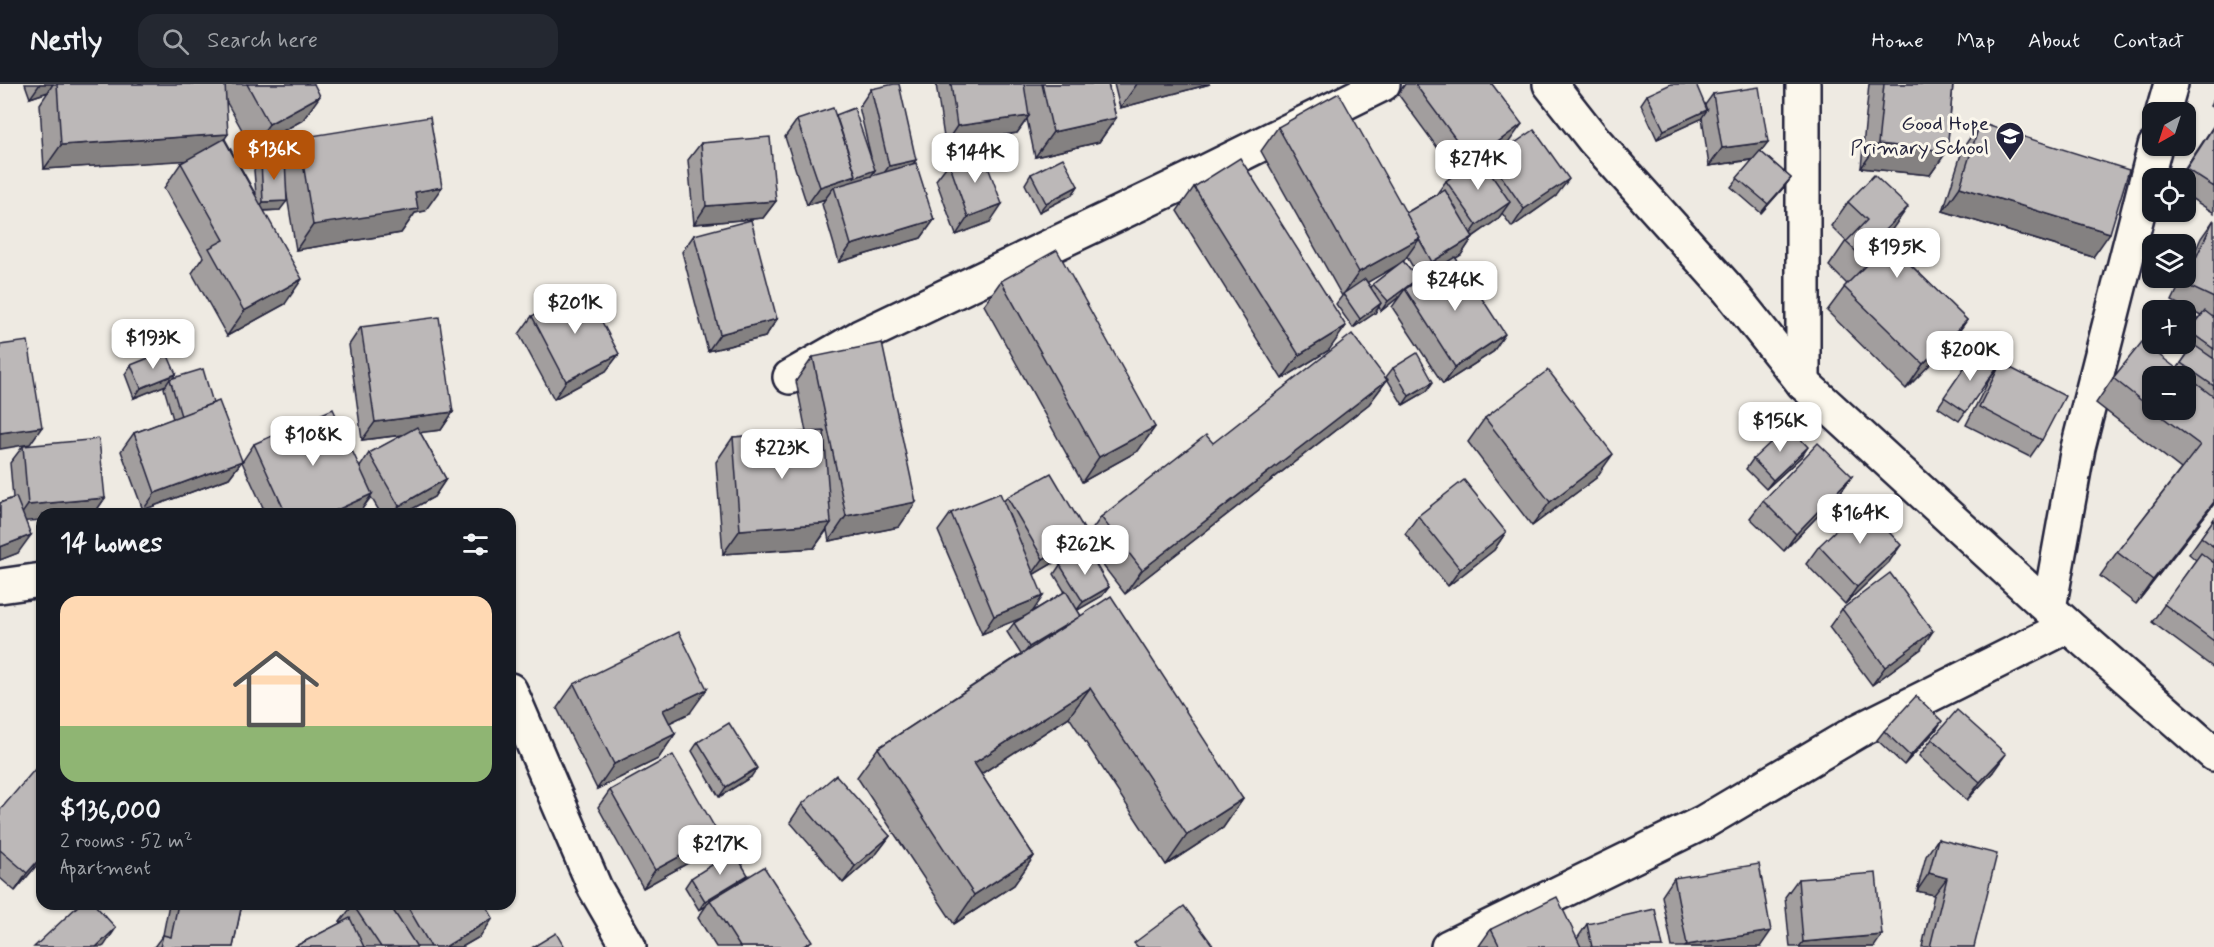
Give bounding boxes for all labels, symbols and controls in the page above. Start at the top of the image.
search box [138,14,558,68]
text: Nestly [30,23,102,60]
icon: search [159,25,192,58]
text: Search here [207,27,318,55]
text: Home [1872,27,1924,55]
text: Map [1957,27,1995,55]
text: About [2028,27,2080,55]
text: Contact [2113,27,2184,55]
north arrow [2142,102,2196,156]
map controls [2142,102,2196,420]
place label: Good Hope Primary School [1850,110,1989,162]
school or university icon: Good Hope Primary School [1994,120,2026,162]
pin: $136K [232,130,316,181]
pin: $144K [933,133,1017,184]
text: $136K [248,136,300,163]
text: $144K [946,139,1004,166]
pin: $274K [1436,140,1520,191]
text: $274K [1449,146,1507,173]
button: locate [2142,168,2196,222]
pin: $195K [1855,228,1939,279]
text: $195K [1868,234,1926,261]
button: layers [2142,234,2196,288]
pin: $246K [1413,261,1497,312]
text: $246K [1426,267,1484,294]
pin: $201K [533,284,617,335]
text: $201K [548,290,602,317]
button: + [2142,300,2196,354]
pin: $193K [111,319,195,370]
text: $193K [126,325,180,352]
pin: $200K [1928,331,2012,382]
text: $200K [1940,337,2000,364]
button: − [2142,366,2196,420]
pin: $156K [1738,402,1822,453]
text: $156K [1753,408,1807,435]
pin: $108K [271,416,355,467]
text: $108K [284,422,342,449]
pin: $223K [740,429,824,480]
text: $223K [755,435,809,462]
pin: $164K [1818,494,1902,545]
text: $164K [1831,500,1889,527]
pin: $262K [1043,525,1127,576]
text: 14 homes [60,527,162,561]
icon: filters [459,528,492,561]
text: $262K [1056,531,1114,558]
icon: home [222,635,330,743]
text: $136,000 [60,794,161,828]
pin: $217K [678,825,762,876]
text: 2 rooms · 52 m² [60,828,193,855]
text: $217K [692,831,748,858]
text: Apartment [60,855,151,882]

